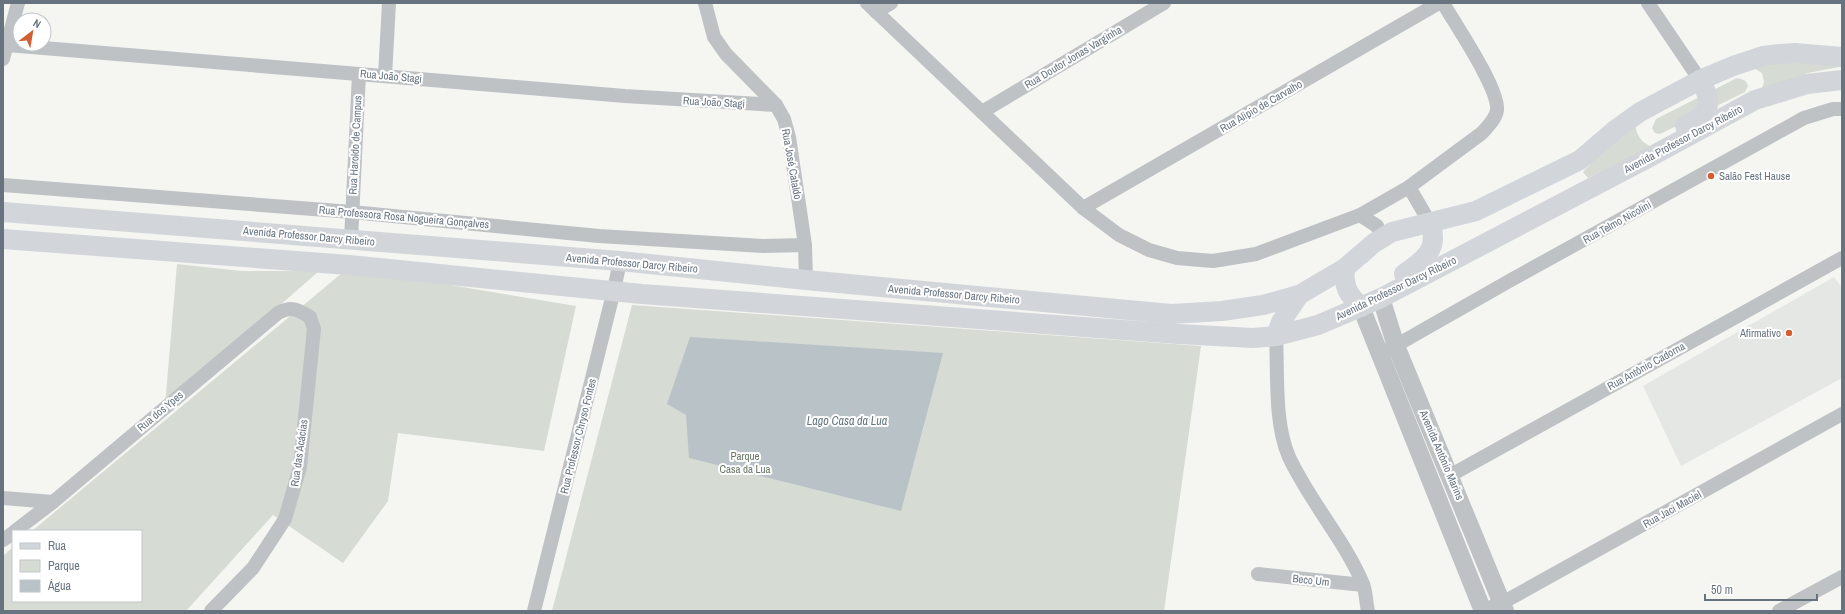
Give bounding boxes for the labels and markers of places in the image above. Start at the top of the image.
place label: Salão Fest Hause [1719,169,1790,183]
marker: Salão Fest Hause [1706,171,1716,181]
place label: Afirmativo [1739,326,1781,340]
marker: Afirmativo [1784,328,1794,338]

